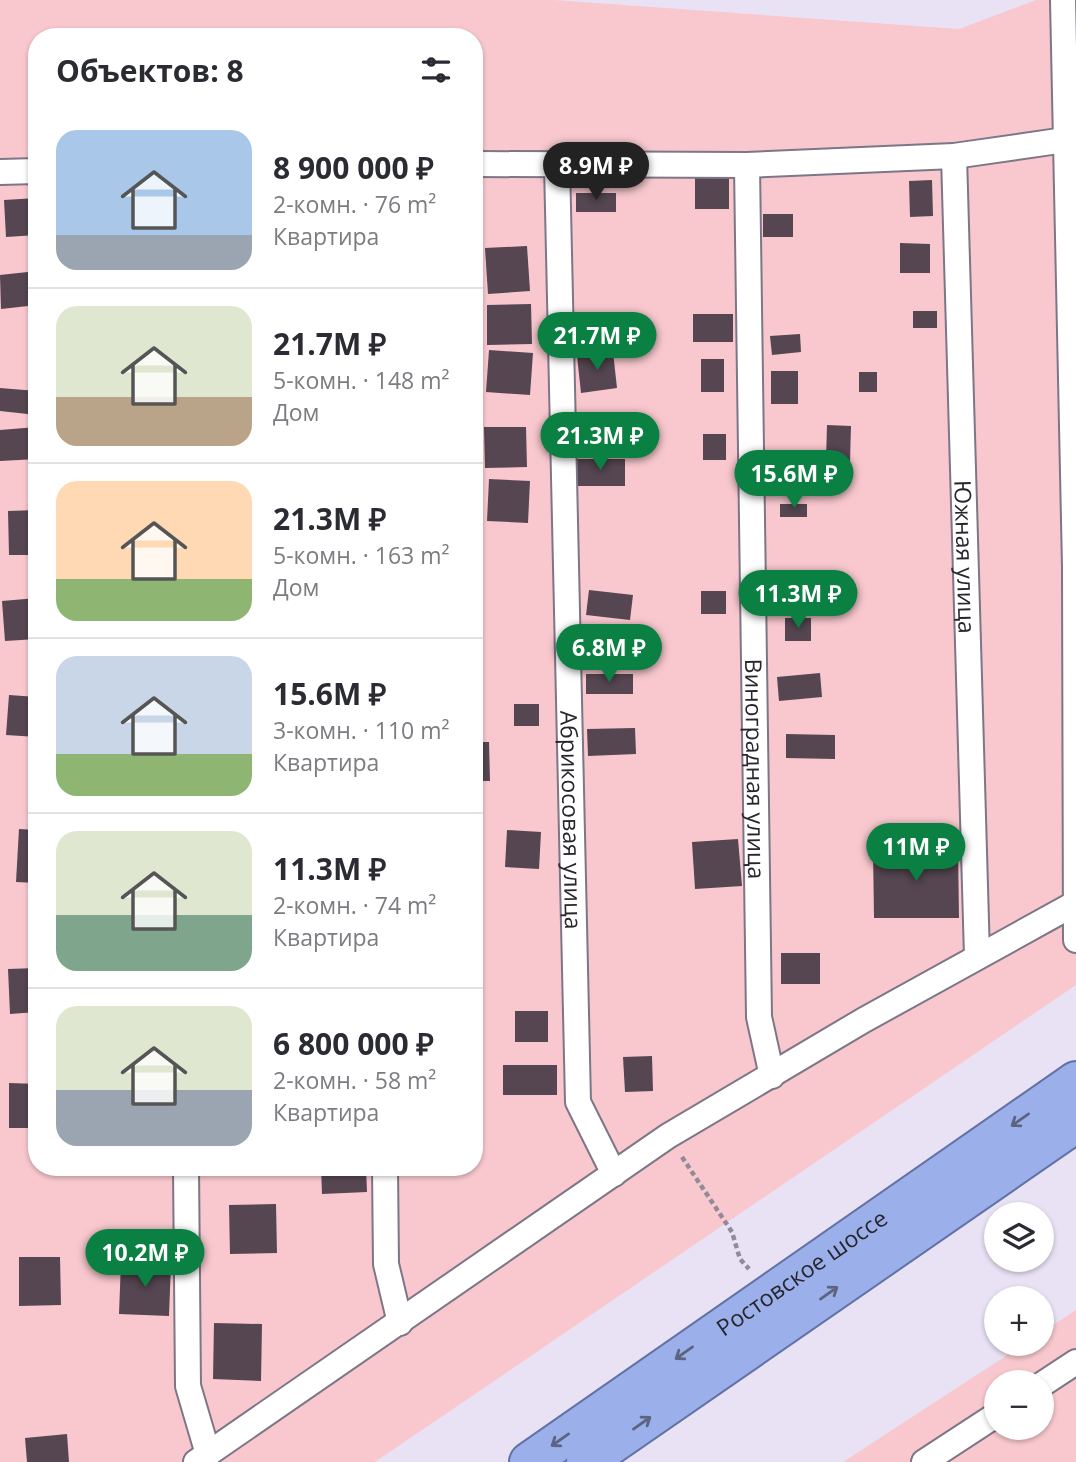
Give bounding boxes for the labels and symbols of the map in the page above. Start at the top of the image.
pin: 8.9M ₽ [539,142,653,202]
pin: 21.7M ₽ [532,312,662,372]
pin: 21.3M ₽ [535,412,665,472]
pin: 15.6M ₽ [729,450,859,510]
street label: Южная улица [947,480,984,634]
pin: 11.3M ₽ [733,570,863,630]
pin: 6.8M ₽ [552,624,666,684]
street label: Виноградная улица [738,658,773,879]
street label: Абрикосовая улица [553,710,590,930]
pin: 11M ₽ [867,824,965,883]
one-way arrow [1011,1113,1030,1127]
street label: Ростовское шоссе [710,1202,893,1343]
pin: 10.2M ₽ [80,1230,210,1289]
one-way arrow [819,1286,838,1300]
one-way arrow [675,1346,694,1360]
one-way arrow [632,1416,651,1430]
one-way arrow [551,1433,570,1447]

